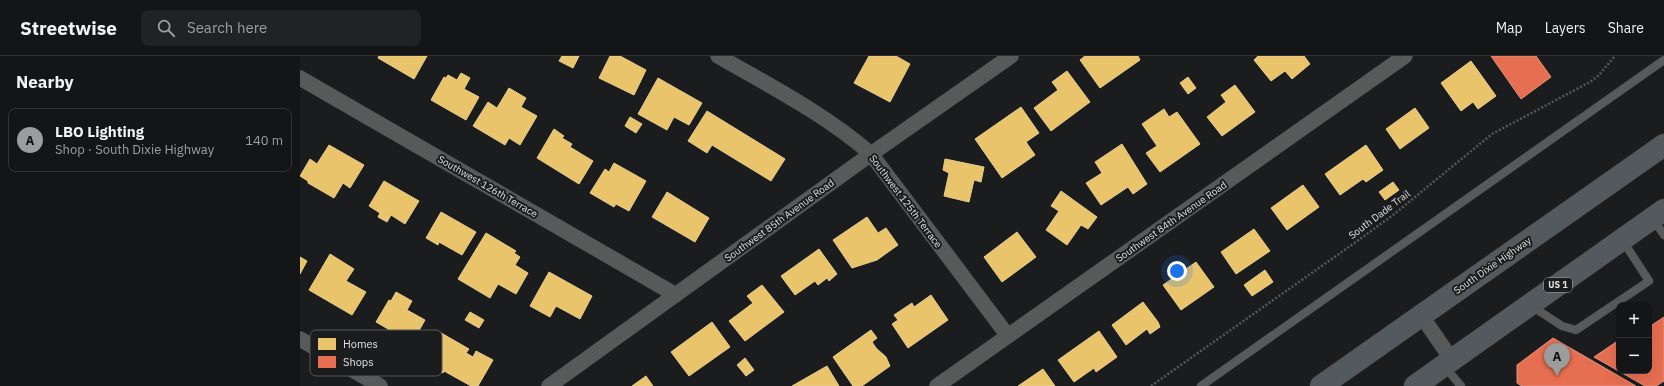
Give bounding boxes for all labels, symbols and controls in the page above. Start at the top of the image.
search box [141,10,421,46]
text: Streetwise [20,16,117,40]
icon: search [155,17,177,39]
text: Search here [187,18,267,37]
text: Map [1496,19,1523,37]
text: Layers [1545,19,1586,37]
text: Share [1608,19,1644,37]
text: Nearby [16,71,74,93]
text: LBO Lighting [55,122,144,141]
text: A [26,132,34,149]
text: 140 m [245,132,283,149]
text: Shop · South Dixie Highway [55,141,214,158]
street label: Southwest 126th Terrace [435,152,540,221]
street label: Southwest 125th Terrace [866,152,945,251]
street label: Southwest 85th Avenue Road [722,176,837,265]
street label: Southwest 84th Avenue Road [1113,178,1229,265]
street label: South Dade Trail [1346,187,1413,242]
street label: South Dixie Highway [1451,234,1534,297]
your location [1167,261,1187,281]
road number: US 1 [1544,278,1572,292]
map controls [1616,302,1652,374]
button: + [1616,302,1652,338]
legend [310,330,442,376]
text: Homes [343,337,378,351]
button: − [1616,338,1652,374]
pin: A [1544,343,1570,376]
text: Shops [343,355,374,369]

